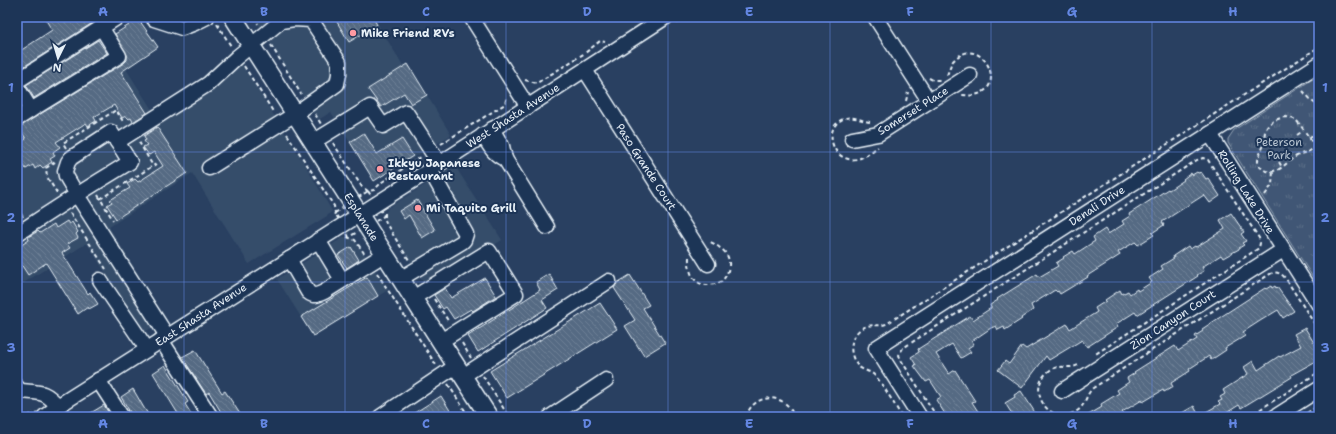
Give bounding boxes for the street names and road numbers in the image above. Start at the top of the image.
street label: West Shasta Avenue [463,80,563,152]
street label: Somerset Place [875,83,951,139]
street label: Paso Grande Court [612,121,680,213]
street label: Rolling Lake Drive [1214,147,1278,237]
street label: Denali Drive [1066,182,1128,230]
street label: Esplanade [340,190,382,244]
street label: East Shasta Avenue [152,280,250,350]
street label: Zion Canyon Court [1127,287,1219,353]

